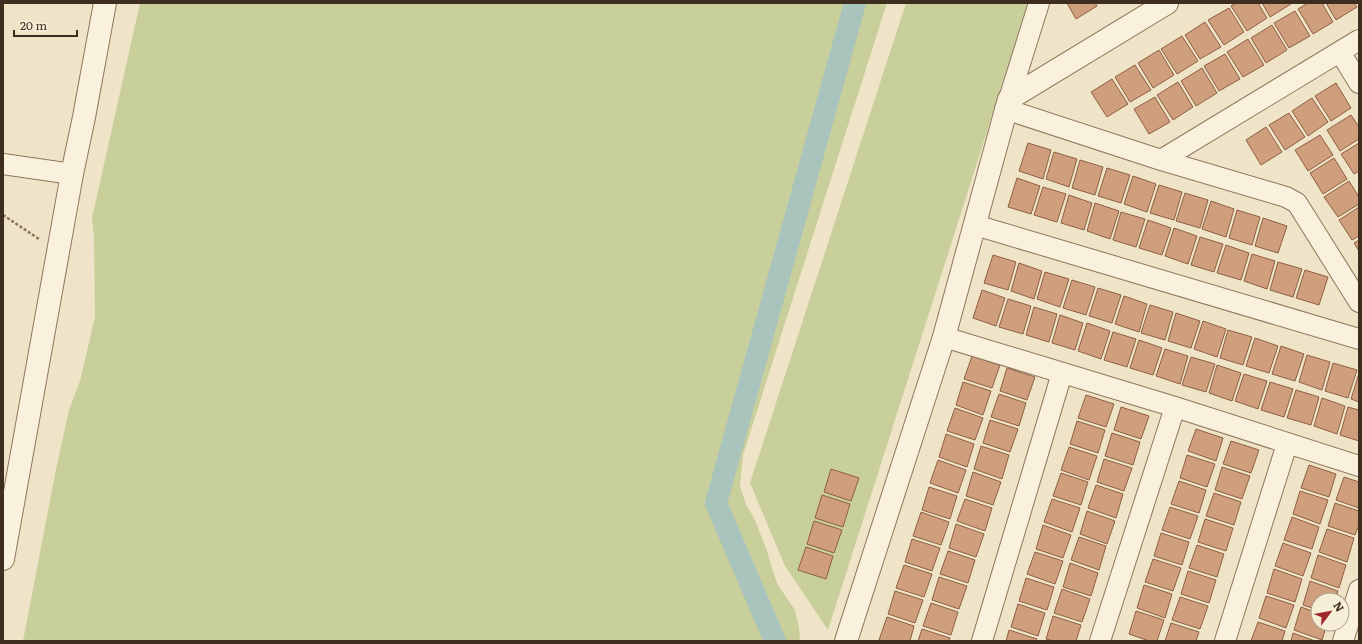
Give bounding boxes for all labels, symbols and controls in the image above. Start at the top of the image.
scale bar [14,12,77,38]
text: 20 m [20,16,47,34]
north arrow [1310,592,1350,632]
text: N [1330,598,1349,614]

